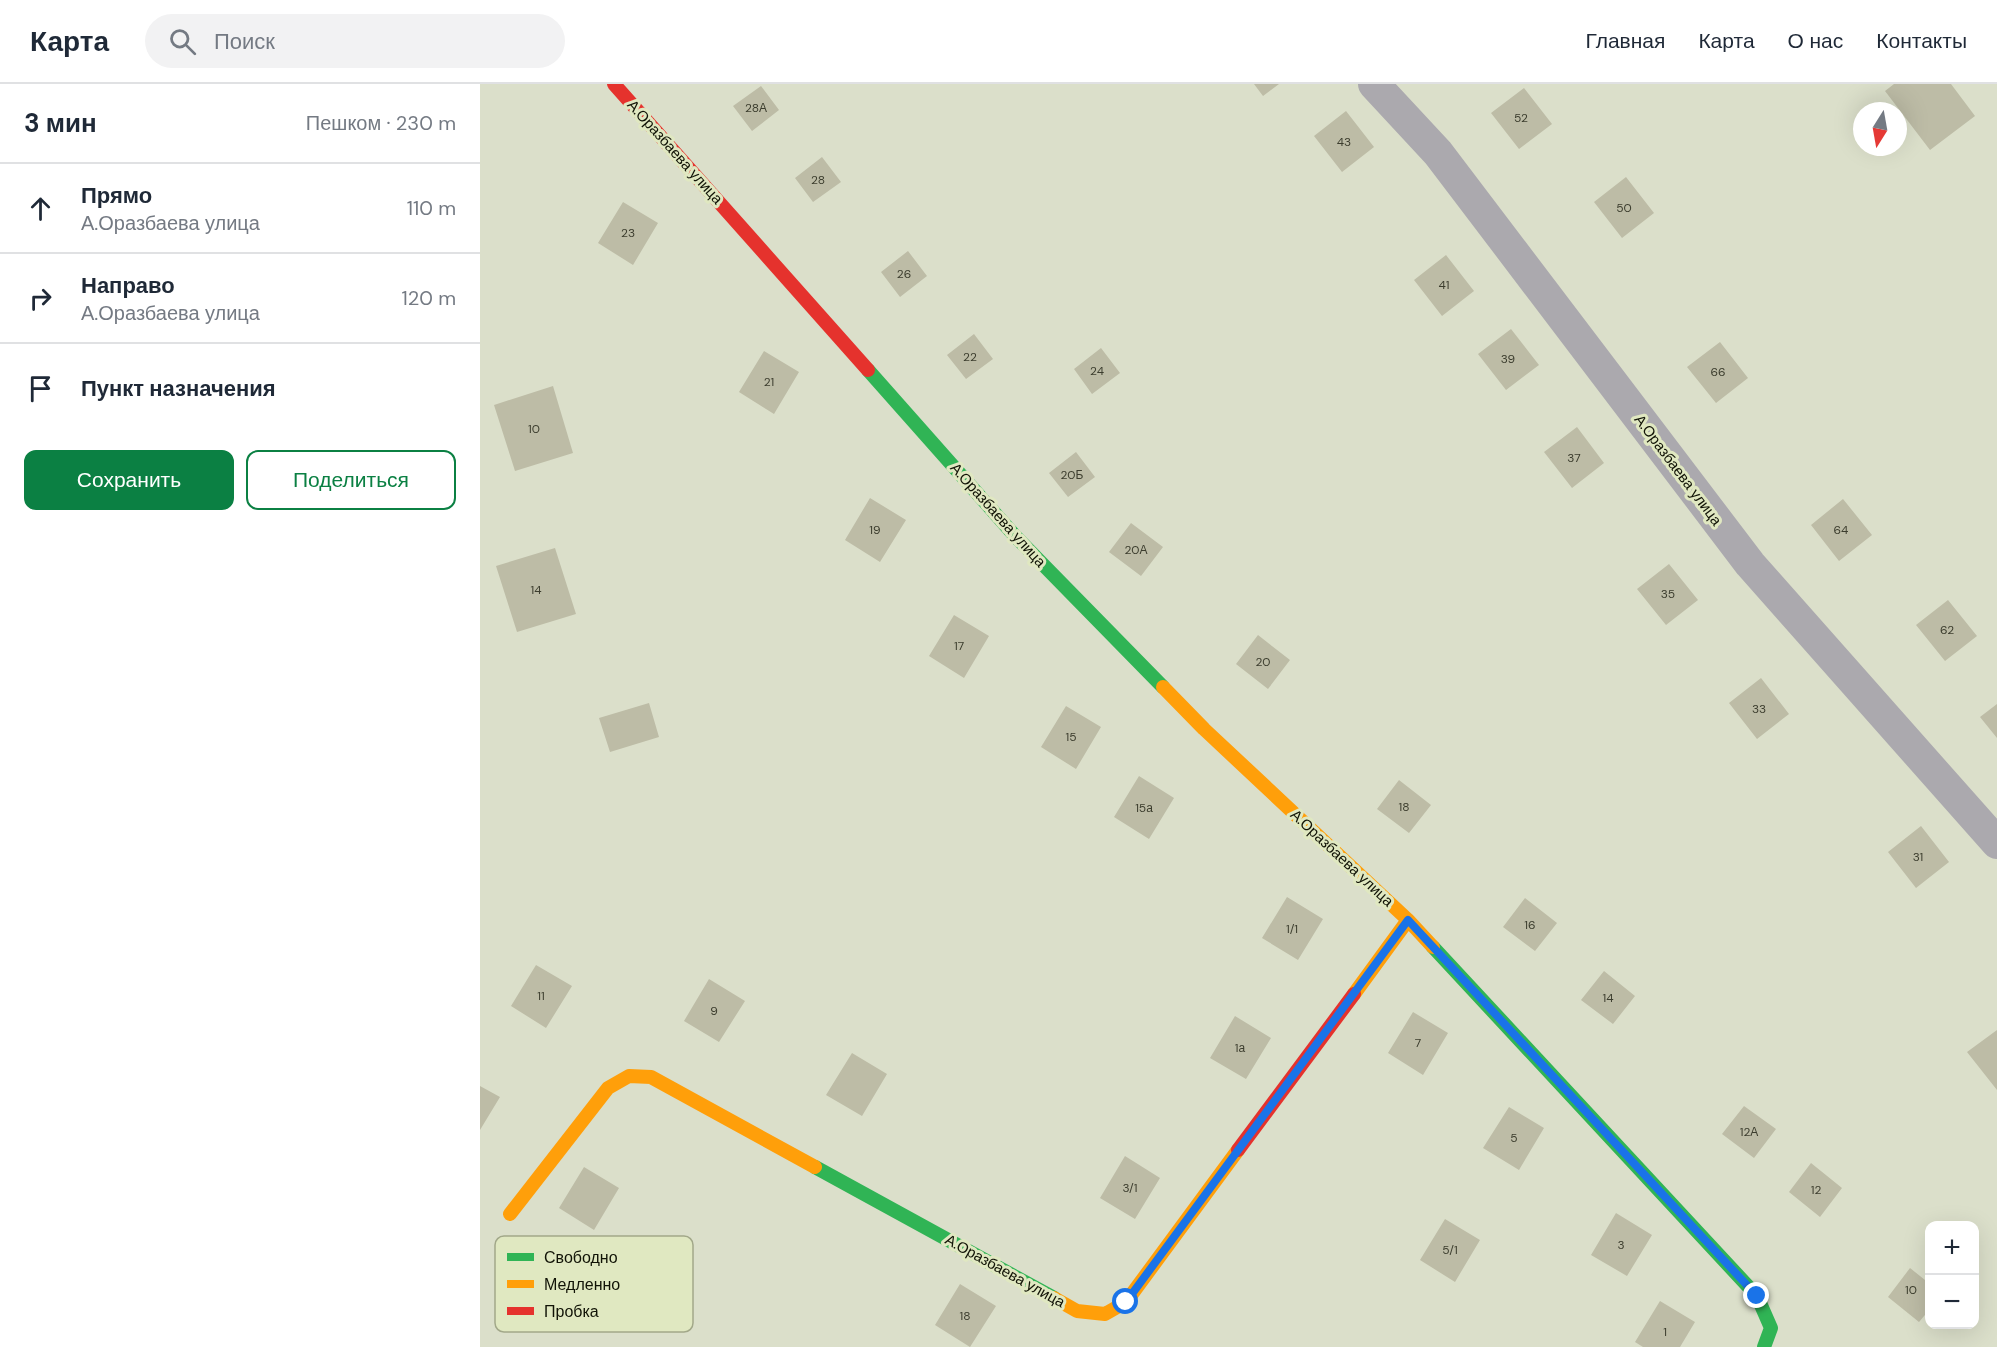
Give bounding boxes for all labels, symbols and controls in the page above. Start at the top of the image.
search box [145,14,565,68]
text: Карта [30,23,109,60]
icon: search [166,25,199,58]
text: Поиск [214,27,275,56]
text: Главная [1585,27,1665,55]
text: Карта [1698,27,1755,55]
text: О нас [1788,27,1843,55]
text: Контакты [1876,27,1967,55]
street label: А.Оразбаева улица [623,95,728,209]
house number: 28А [745,100,767,116]
north arrow [1853,102,1907,156]
text: 3 мин [24,106,97,140]
text: Пешком · 230 m [306,110,456,136]
house number: 52 [1514,110,1528,126]
house number: 43 [1337,134,1351,150]
house number: 28 [811,172,825,188]
text: Прямо [81,181,152,210]
icon: ahead [24,192,57,225]
text: 110 m [407,195,456,221]
house number: 50 [1616,200,1632,216]
text: А.Оразбаева улица [81,210,260,236]
house number: 23 [621,225,635,241]
house number: 26 [897,266,911,282]
text: Направо [81,271,175,300]
house number: 41 [1438,277,1450,293]
icon: right [24,282,57,315]
text: 120 m [402,285,456,311]
text: А.Оразбаева улица [81,300,260,326]
house number: 22 [963,349,977,365]
house number: 39 [1501,351,1515,367]
house number: 24 [1090,363,1104,379]
house number: 66 [1710,364,1726,380]
icon: arrive [24,372,57,405]
text: Пункт назначения [81,374,276,403]
house number: 21 [764,374,774,390]
street label: А.Оразбаева улица [1630,410,1727,530]
house number: 10 [528,421,540,437]
button: Сохранить [24,450,234,510]
button: Поделиться [246,450,456,510]
house number: 37 [1567,450,1581,466]
street label: А.Оразбаева улица [946,458,1051,572]
house number: 20Б [1061,467,1084,483]
house number: 19 [869,522,881,538]
house number: 64 [1834,522,1848,538]
house number: 20А [1124,542,1148,558]
house number: 14 [530,582,542,598]
house number: 35 [1661,586,1675,602]
house number: 62 [1940,622,1954,638]
house number: 17 [954,638,964,654]
house number: 20 [1255,654,1271,670]
house number: 33 [1752,701,1766,717]
house number: 15 [1065,729,1077,745]
house number: 18 [1398,799,1410,815]
house number: 15а [1135,800,1153,816]
street label: А.Оразбаева улица [1286,805,1398,912]
house number: 31 [1913,849,1923,865]
house number: 16 [1524,917,1536,933]
house number: 1/1 [1286,921,1298,937]
house number: 11 [537,988,545,1004]
house number: 14 [1602,990,1614,1006]
house number: 9 [710,1003,718,1019]
house number: 7 [1415,1035,1421,1051]
house number: 1а [1235,1040,1246,1056]
house number: 12А [1740,1124,1758,1140]
house number: 5 [1510,1130,1518,1146]
house number: 3/1 [1123,1180,1137,1196]
house number: 12 [1811,1182,1821,1198]
map controls [1925,1221,1979,1329]
button: + [1925,1221,1979,1275]
street label: А.Оразбаева улица [941,1230,1069,1313]
legend [495,1236,693,1332]
house number: 3 [1617,1237,1625,1253]
house number: 5/1 [1442,1242,1458,1258]
text: Свободно [544,1247,618,1268]
text: Медленно [544,1274,620,1295]
button: − [1925,1275,1979,1329]
route end [1743,1282,1769,1308]
house number: 10 [1905,1282,1917,1298]
route start [1112,1288,1138,1314]
text: Пробка [544,1301,599,1322]
house number: 18 [959,1308,971,1324]
house number: 1 [1663,1324,1667,1340]

